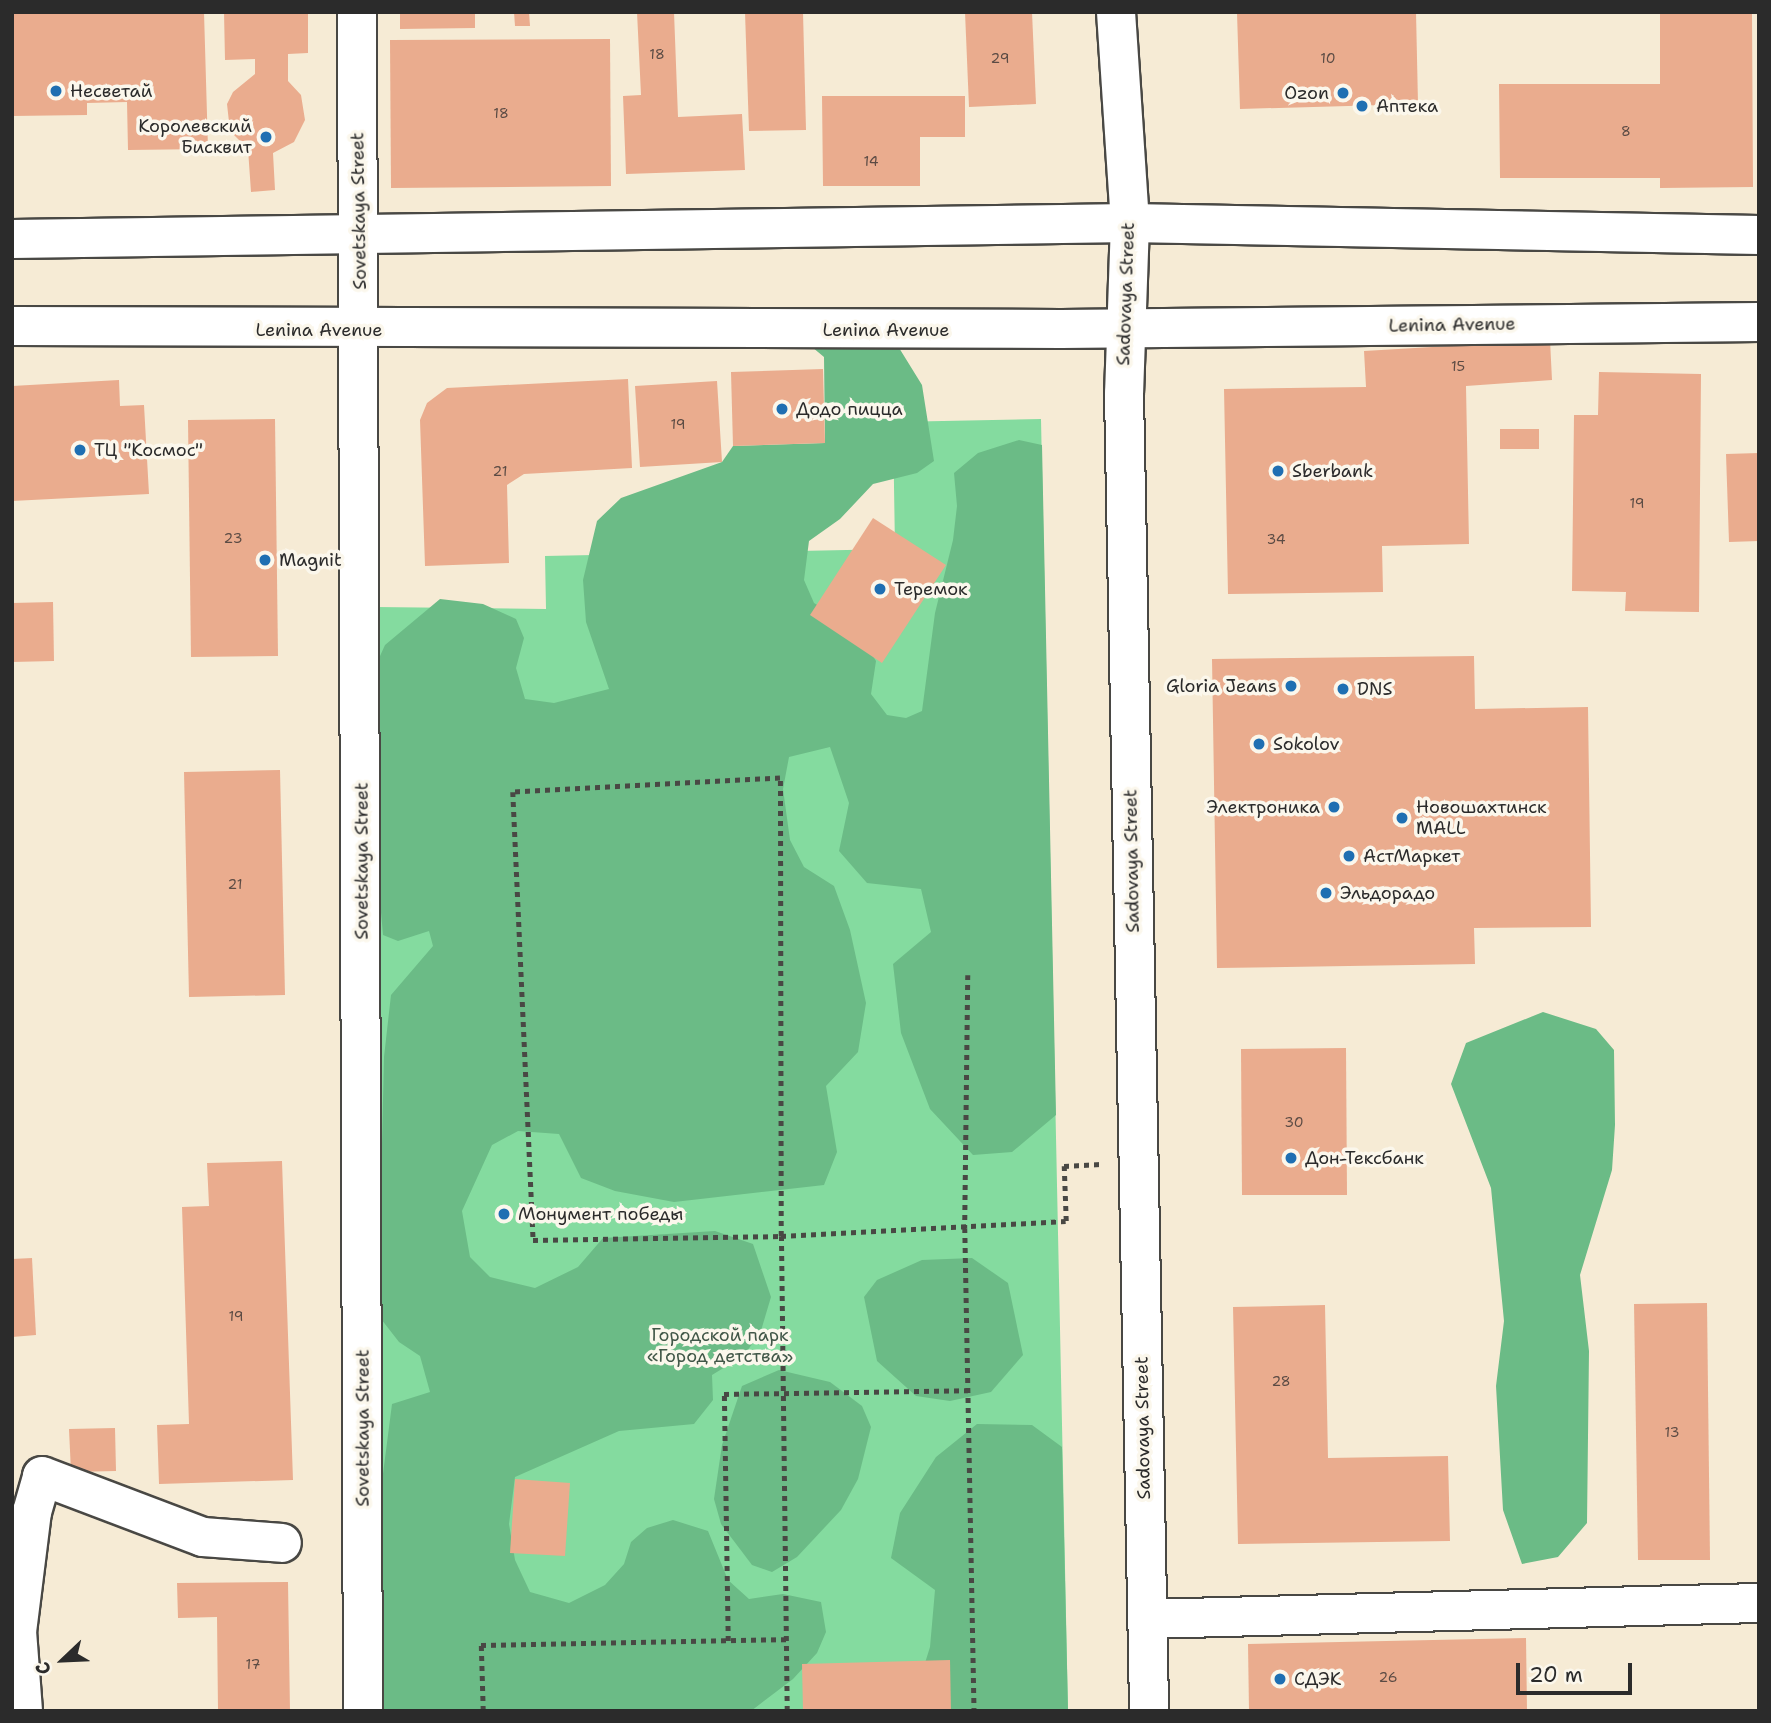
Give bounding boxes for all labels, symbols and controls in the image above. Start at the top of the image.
house number: 18 [649,46,665,62]
house number: 29 [991,50,1009,66]
house number: 10 [1320,50,1336,66]
place label: Несветай [70,80,152,102]
place label: Ozon [1284,82,1329,104]
marker: Несветай [48,83,64,99]
marker: Ozon [1335,85,1351,101]
place label: Аптека [1376,95,1438,117]
marker: Аптека [1354,98,1370,114]
house number: 18 [493,105,509,121]
place label: Королевский Бисквит [138,116,252,158]
house number: 8 [1621,123,1631,139]
marker: Королевский Бисквит [258,129,274,145]
street label: Sovetskaya Street [347,132,371,290]
house number: 14 [863,153,879,169]
street label: Sadovaya Street [1113,222,1139,366]
street label: Lenina Avenue [1388,313,1516,337]
street label: Lenina Avenue [256,319,382,341]
street label: Lenina Avenue [823,319,949,341]
house number: 15 [1451,358,1465,374]
place label: Додо пицца [796,398,903,420]
marker: Додо пицца [774,401,790,417]
house number: 19 [670,416,686,432]
place label: ТЦ "Космос" [94,439,203,461]
marker: ТЦ "Космос" [72,442,88,458]
place label: Sberbank [1292,460,1373,482]
house number: 21 [493,463,507,479]
marker: Sberbank [1270,463,1286,479]
house number: 19 [1629,495,1645,511]
house number: 23 [224,530,242,546]
house number: 34 [1266,531,1286,547]
place label: Magnit [279,549,342,571]
marker: Magnit [257,552,273,568]
place label: Теремок [894,578,968,600]
marker: Теремок [872,581,888,597]
place label: Gloria Jeans [1166,675,1277,697]
marker: Gloria Jeans [1283,678,1299,694]
place label: DNS [1357,678,1392,700]
marker: DNS [1335,681,1351,697]
place label: Sokolov [1273,733,1340,755]
marker: Sokolov [1251,736,1267,752]
street label: Sovetskaya Street [351,782,373,940]
street label: Sadovaya Street [1120,789,1144,933]
place label: Электроника [1206,796,1320,818]
place label: Новошахтинск MALL [1416,797,1547,840]
marker: Электроника [1326,799,1342,815]
marker: Новошахтинск MALL [1394,810,1410,826]
place label: АстМаркет [1363,845,1460,867]
marker: АстМаркет [1341,848,1357,864]
house number: 21 [228,876,242,892]
place label: Эльдорадо [1340,882,1435,904]
marker: Эльдорадо [1318,885,1334,901]
house number: 30 [1284,1114,1304,1130]
place label: Дон-Тексбанк [1305,1147,1424,1169]
marker: Дон-Тексбанк [1283,1150,1299,1166]
place label: Монумент победы [518,1203,683,1225]
marker: Монумент победы [496,1206,512,1222]
house number: 19 [228,1308,244,1324]
park label: Городской парк «Город детства» [647,1325,793,1368]
street label: Sovetskaya Street [352,1349,374,1507]
street label: Sadovaya Street [1131,1356,1155,1500]
house number: 28 [1271,1373,1291,1389]
house number: 13 [1665,1424,1679,1440]
north arrow [28,1625,98,1695]
scale bar [1519,1650,1634,1694]
house number: 17 [246,1656,260,1672]
text: С [29,1658,57,1679]
text: 20 m [1529,1661,1583,1689]
place label: СДЭК [1294,1668,1341,1690]
house number: 26 [1379,1669,1397,1685]
marker: СДЭК [1272,1671,1288,1687]

